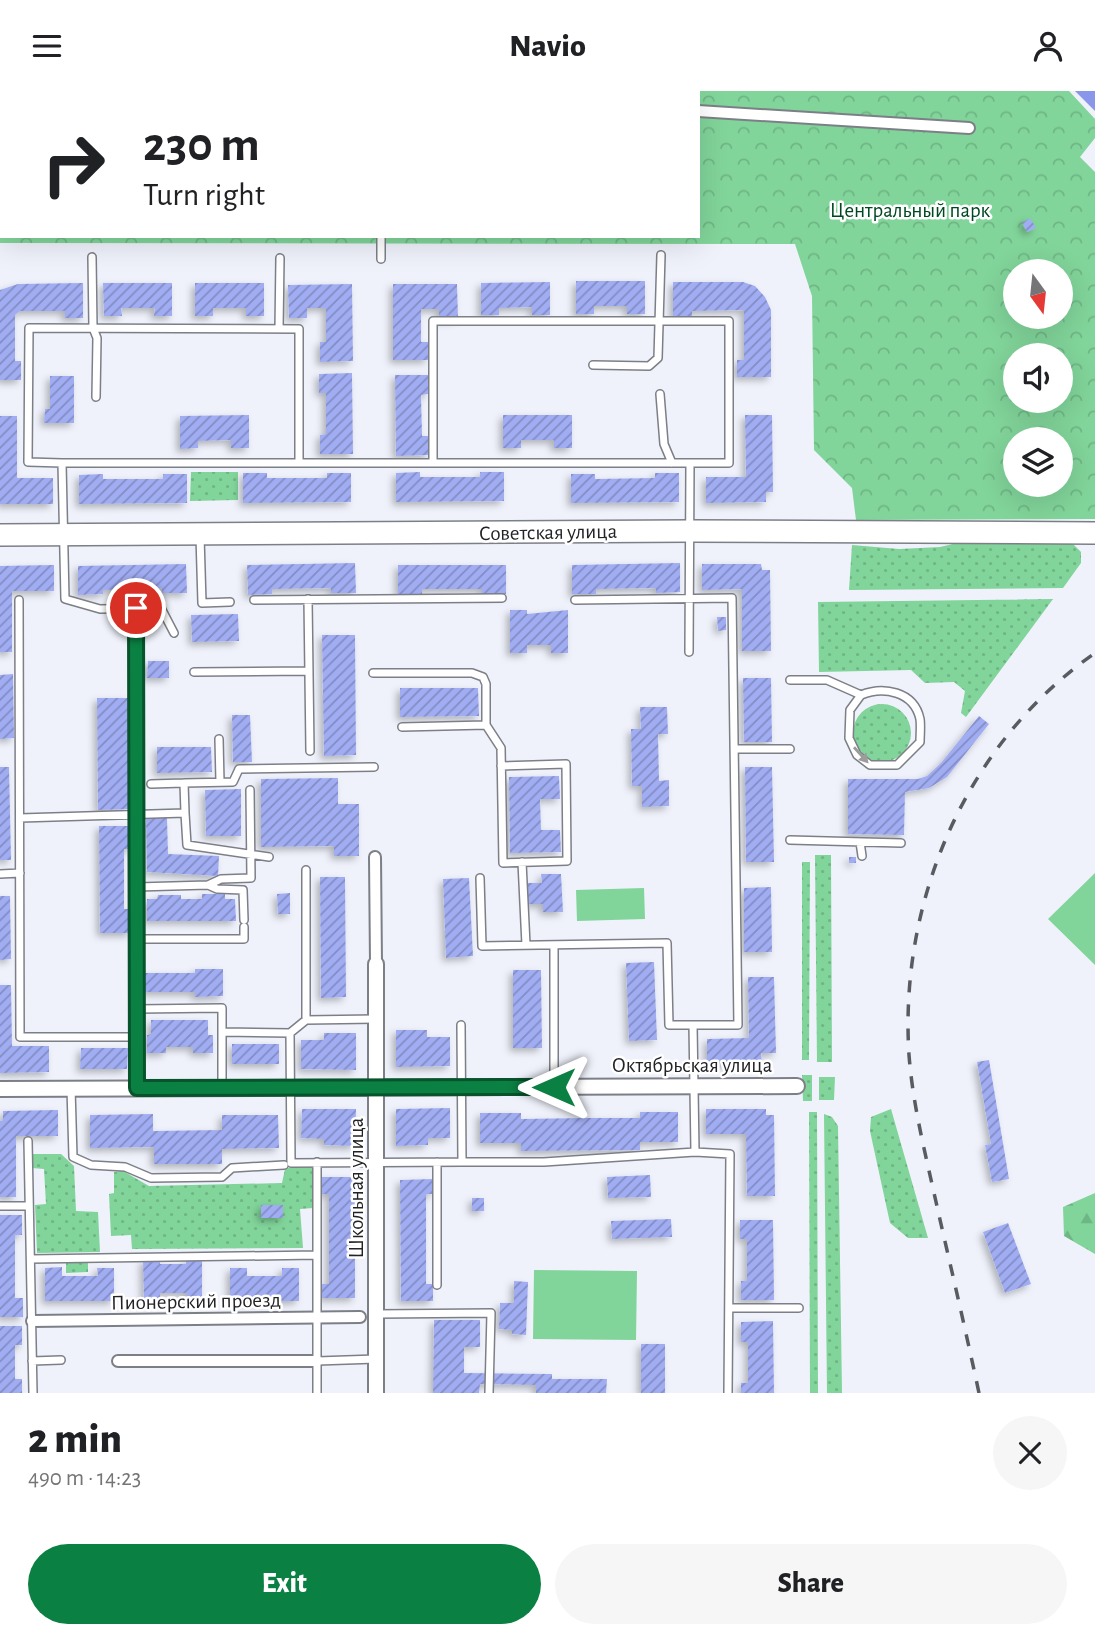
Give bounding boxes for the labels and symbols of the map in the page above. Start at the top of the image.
park label: Центральный парк [830,200,991,221]
north arrow [1003,259,1073,329]
street label: Советская улица [479,521,618,544]
pin [106,578,166,638]
one-way arrow [853,746,869,764]
position arrow [517,1050,591,1124]
street label: Октябрьская улица [612,1055,773,1076]
street label: Школьная улица [346,1117,367,1258]
street label: Пионерский проезд [111,1290,281,1313]

